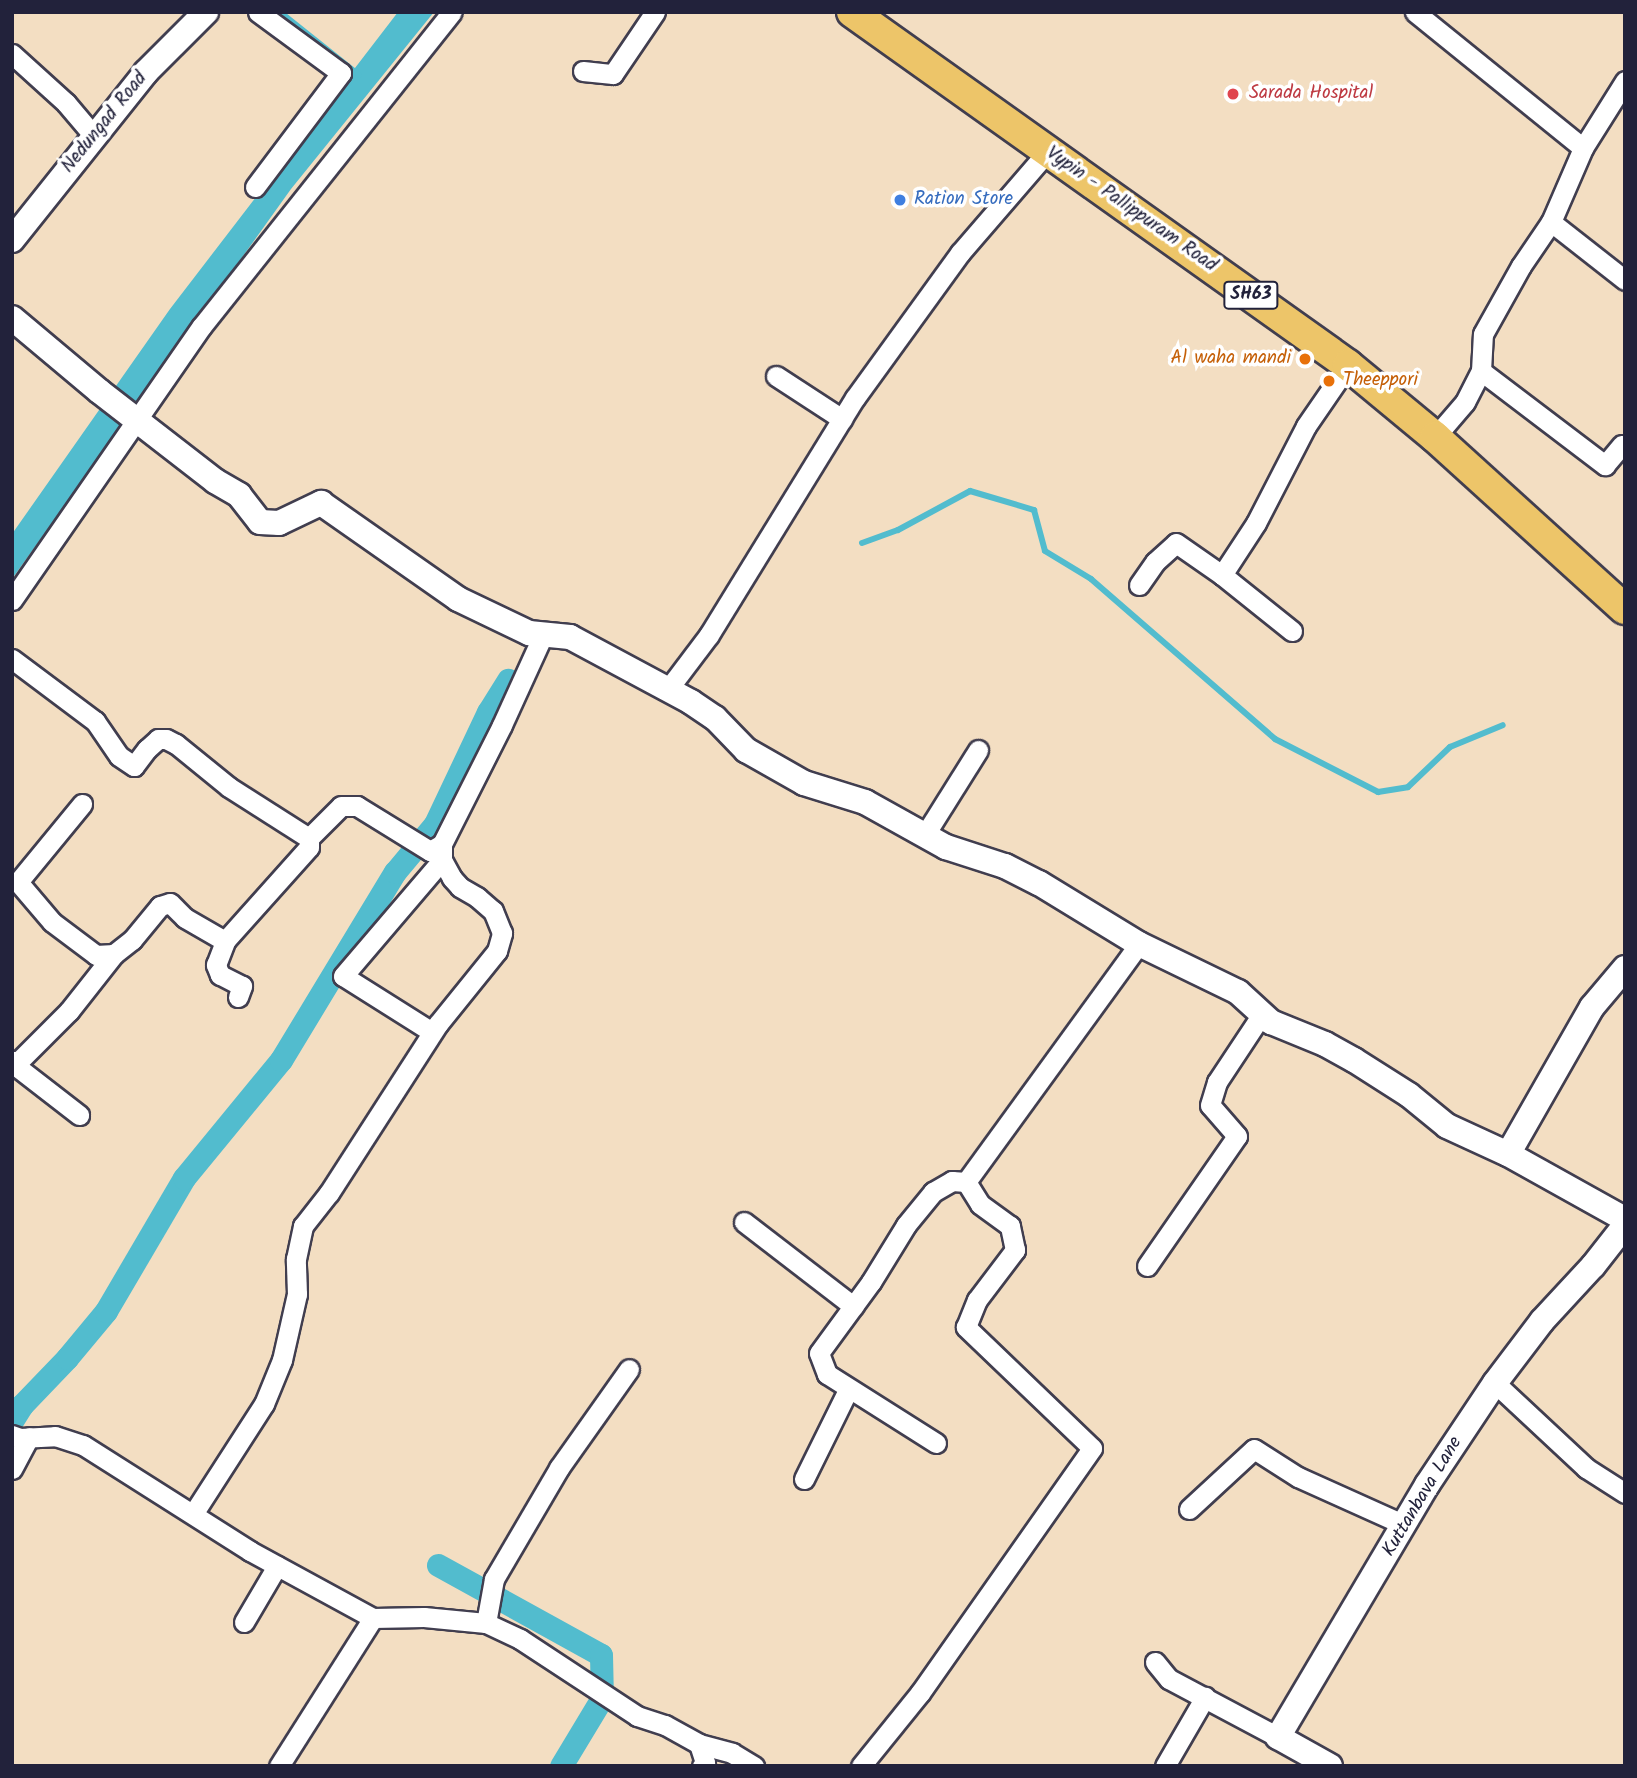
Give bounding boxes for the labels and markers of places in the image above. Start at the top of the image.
place label: Sarada Hospital [1249,83,1373,105]
marker: Sarada Hospital [1223,84,1243,104]
place label: Ration Store [914,189,1013,211]
marker: Ration Store [892,192,908,208]
place label: Al waha mandi [1171,348,1291,370]
marker: Al waha mandi [1297,351,1313,367]
place label: Theeppori [1343,370,1418,392]
marker: Theeppori [1321,373,1337,389]

